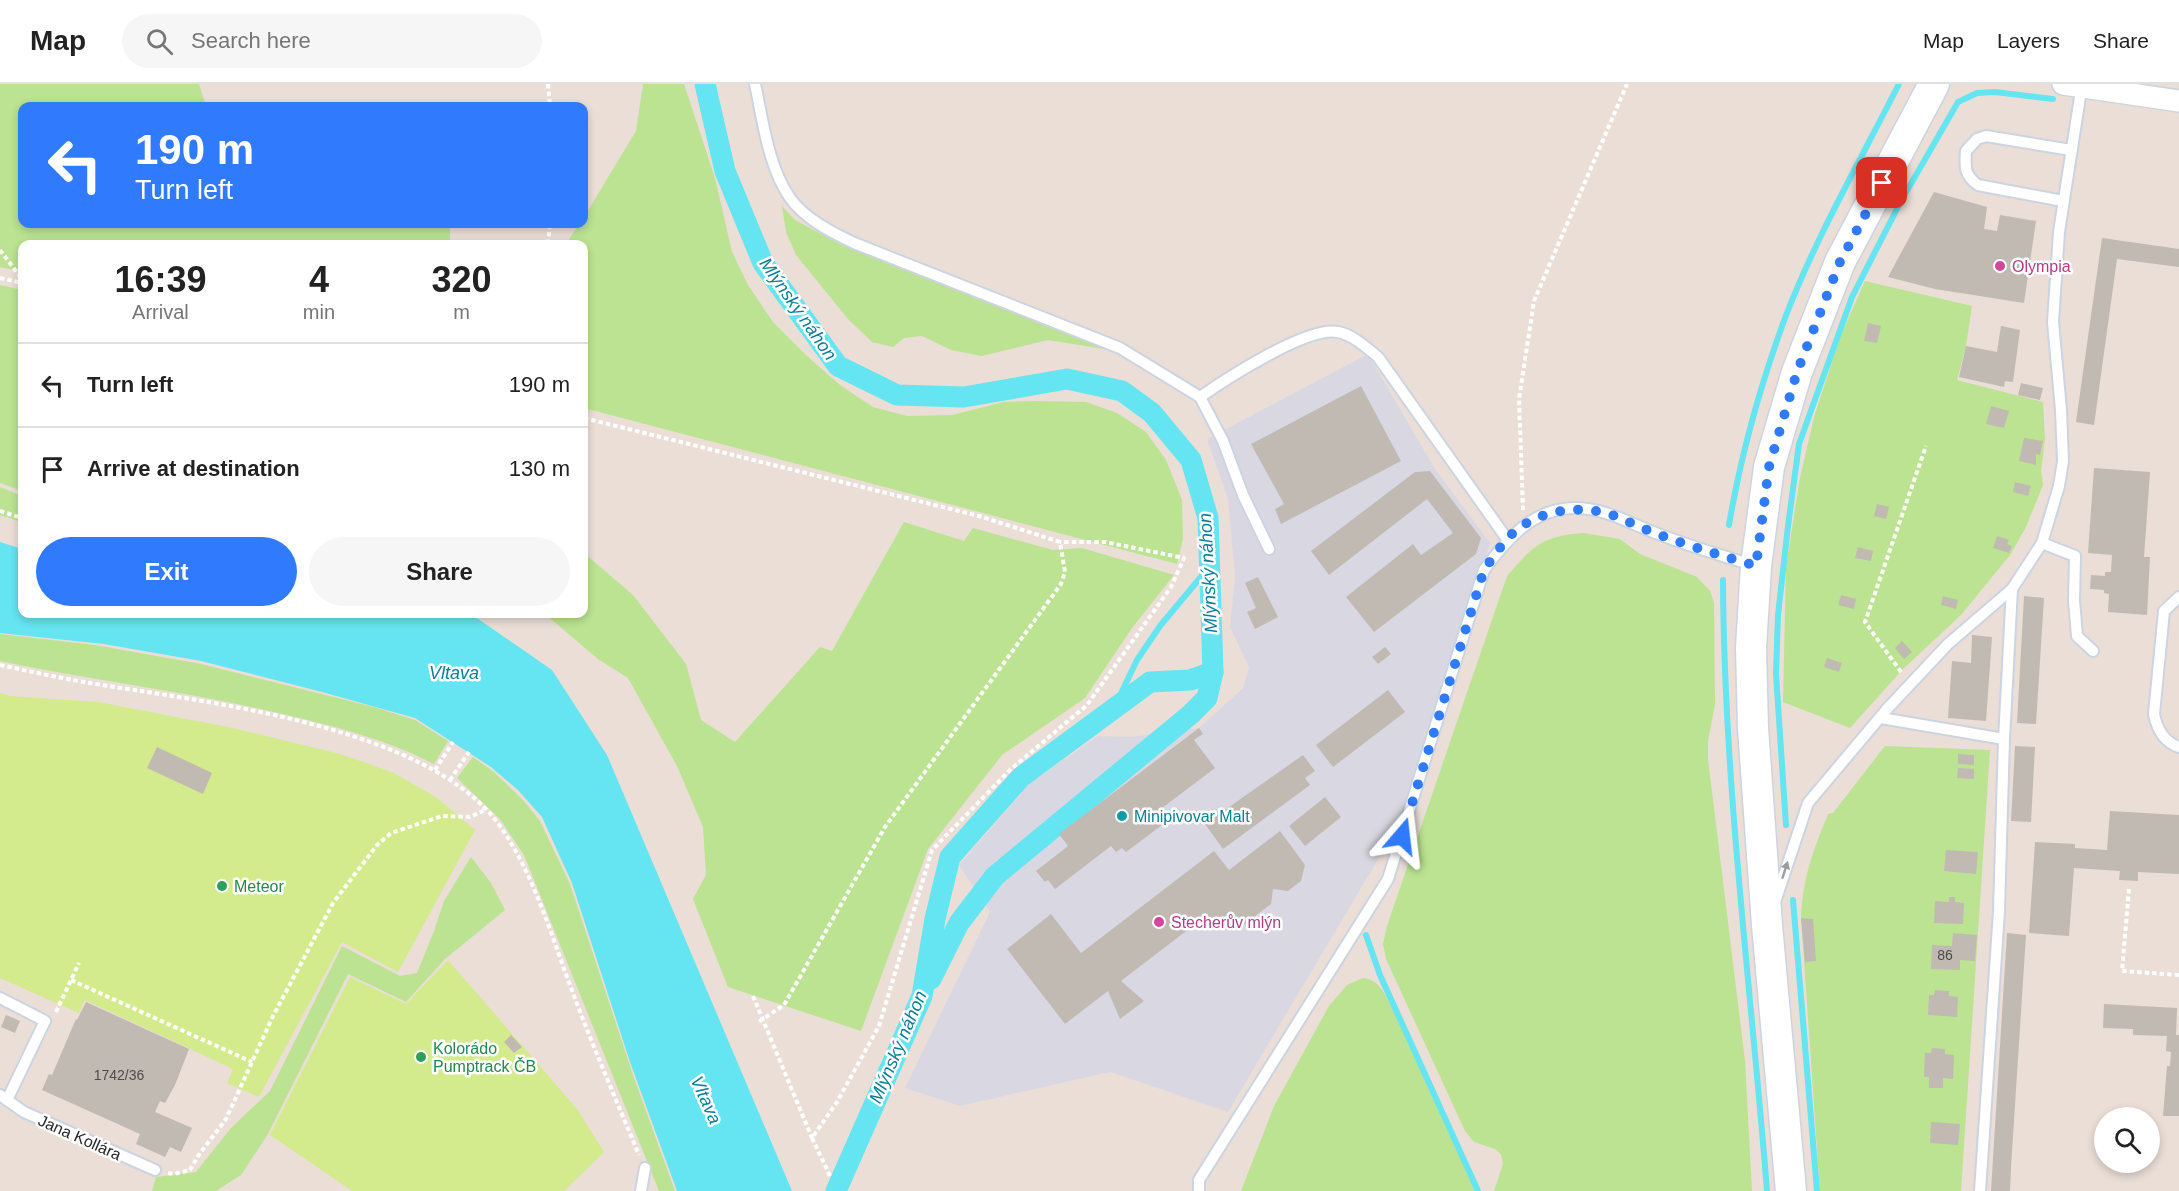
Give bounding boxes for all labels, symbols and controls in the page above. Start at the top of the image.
search box [122,14,542,68]
text: Map [30,25,86,56]
icon: search [143,25,176,58]
text: Search here [191,28,311,53]
text: Map [1923,29,1964,52]
text: Layers [1997,29,2060,52]
text: Share [2093,29,2149,52]
icon: left [36,126,114,204]
text: 190 m [135,126,254,173]
pin [1856,157,1907,208]
icon: arrive [1865,166,1898,199]
text: Turn left [135,175,233,205]
water label: Mlýnský náhon [755,254,841,364]
place label: Olympia [2012,258,2071,275]
text: 16:39 [114,259,206,300]
text: 4 [309,259,329,300]
text: 320 [431,259,492,300]
marker: Olympia [1993,259,2007,273]
text: Arrival [132,301,189,323]
text: min [303,301,335,323]
text: m [453,301,470,323]
icon: left [36,369,69,402]
text: Turn left [87,372,173,397]
text: 190 m [509,372,570,397]
icon: arrive [36,453,69,486]
text: Arrive at destination [87,456,300,481]
text: 130 m [509,456,570,481]
water label: Mlýnský náhon [1195,513,1221,633]
button: Exit [36,537,297,606]
button: Share [309,537,570,606]
water label: Vltava [429,663,479,683]
position arrow [1370,804,1434,868]
place label: Minipivovar Malt [1134,808,1250,825]
marker: Minipivovar Malt [1115,809,1129,823]
one-way arrow [1781,861,1791,879]
place label: Meteor [234,878,284,895]
marker: Meteor [215,879,229,893]
place label: Stecherův mlýn [1171,914,1281,931]
marker: Stecherův mlýn [1152,915,1166,929]
house number: 86 [1937,947,1953,963]
water label: Mlýnský náhon [865,988,931,1106]
place label: Kolorádo Pumptrack ČB [433,1040,536,1075]
marker: Kolorádo Pumptrack ČB [414,1050,428,1064]
house number: 1742/36 [94,1067,145,1083]
water label: Vltava [687,1073,725,1127]
map controls [2094,1107,2160,1173]
button: search [2094,1107,2160,1173]
street label: Jana Kollára [36,1112,124,1163]

